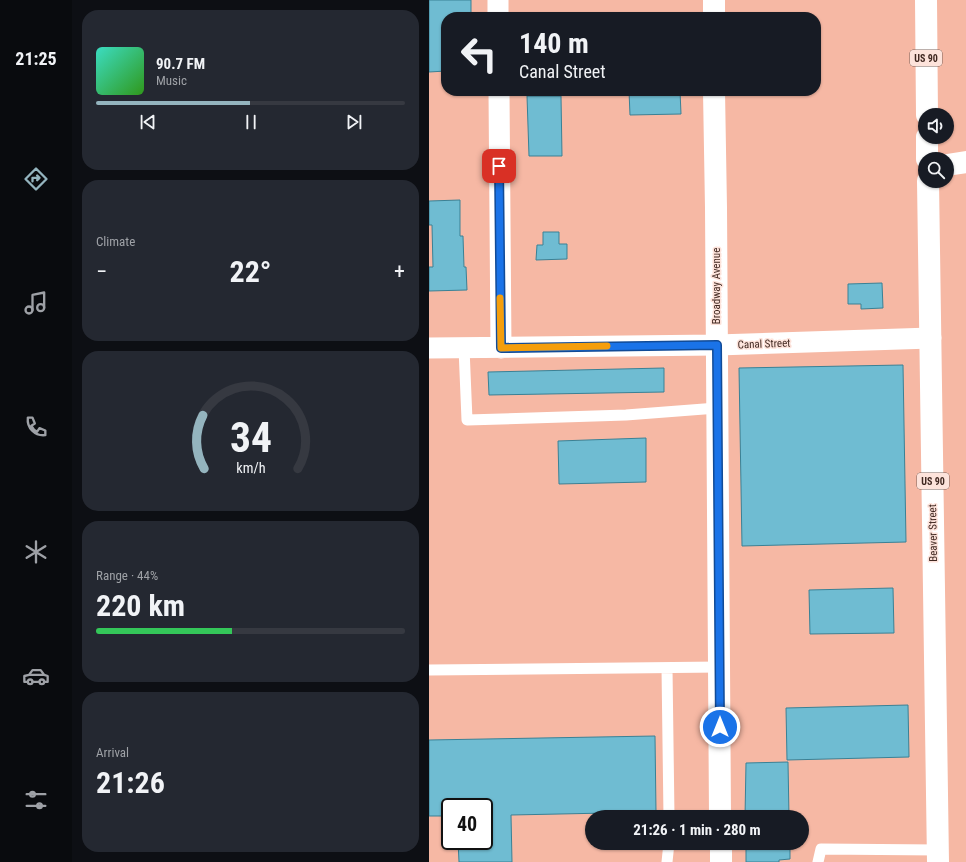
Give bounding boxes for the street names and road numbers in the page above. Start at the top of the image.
road number: US 90 [910,50,942,66]
street label: Broadway Avenue [710,248,723,324]
street label: Canal Street [737,337,791,351]
road number: US 90 [917,473,949,489]
street label: Beaver Street [926,504,940,562]

